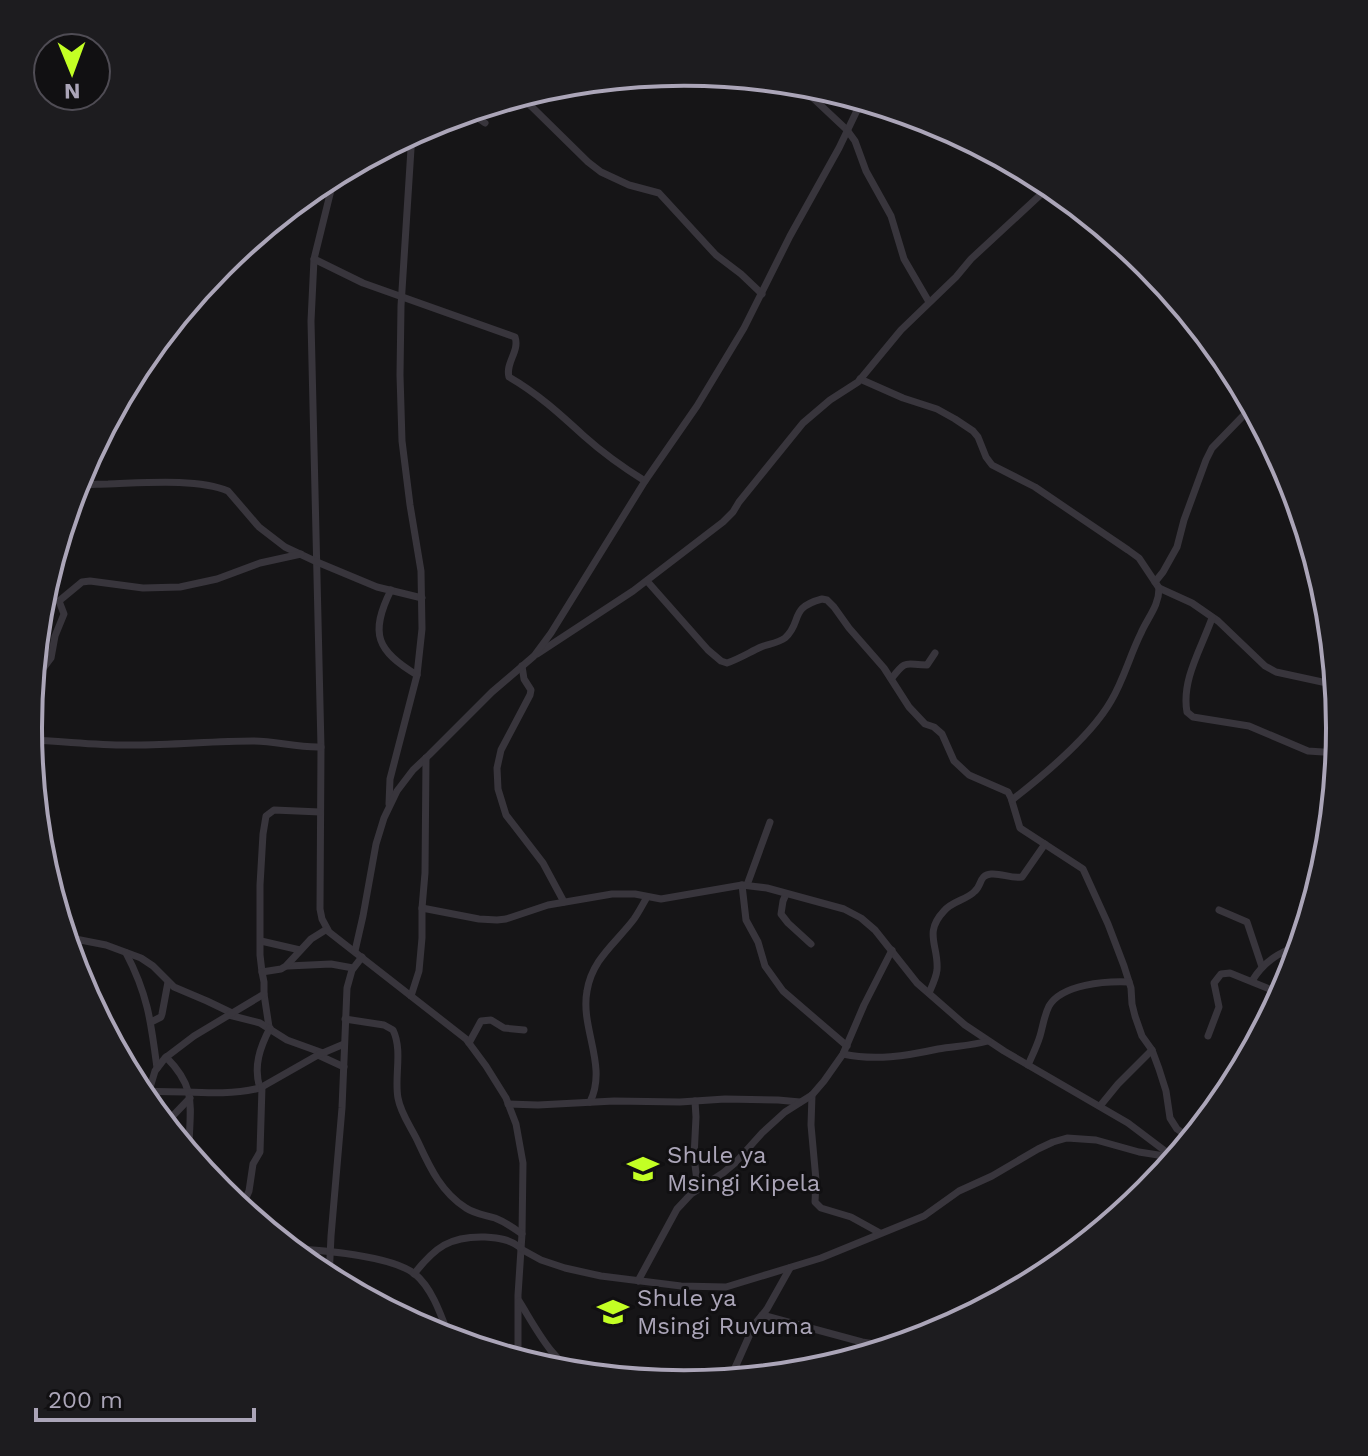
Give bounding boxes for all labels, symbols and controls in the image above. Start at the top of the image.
north arrow [32,32,112,112]
text: N [64,79,81,104]
place label: Shule ya Msingi Kipela [667,1141,820,1197]
school or university icon: Shule ya Msingi Kipela [626,1152,660,1186]
place label: Shule ya Msingi Ruvuma [637,1284,813,1340]
school or university icon: Shule ya Msingi Ruvuma [596,1295,630,1329]
scale bar [36,1372,254,1422]
text: 200 m [48,1386,123,1414]

